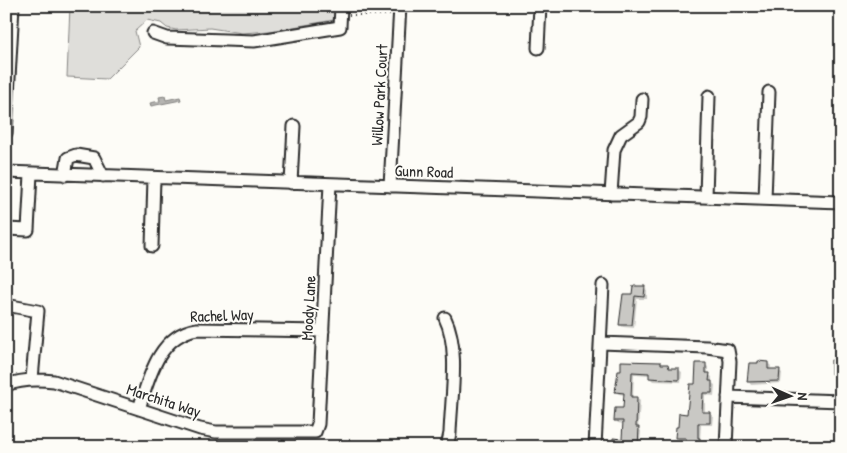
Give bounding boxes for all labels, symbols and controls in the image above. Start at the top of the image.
street label: Willow Park Court [365,43,393,146]
street label: Gunn Road [394,159,454,183]
street label: Moody Lane [295,274,321,341]
street label: Rachel Way [190,303,254,327]
north arrow [764,370,814,420]
street label: Marchita Way [124,378,204,422]
text: N [794,392,813,401]

